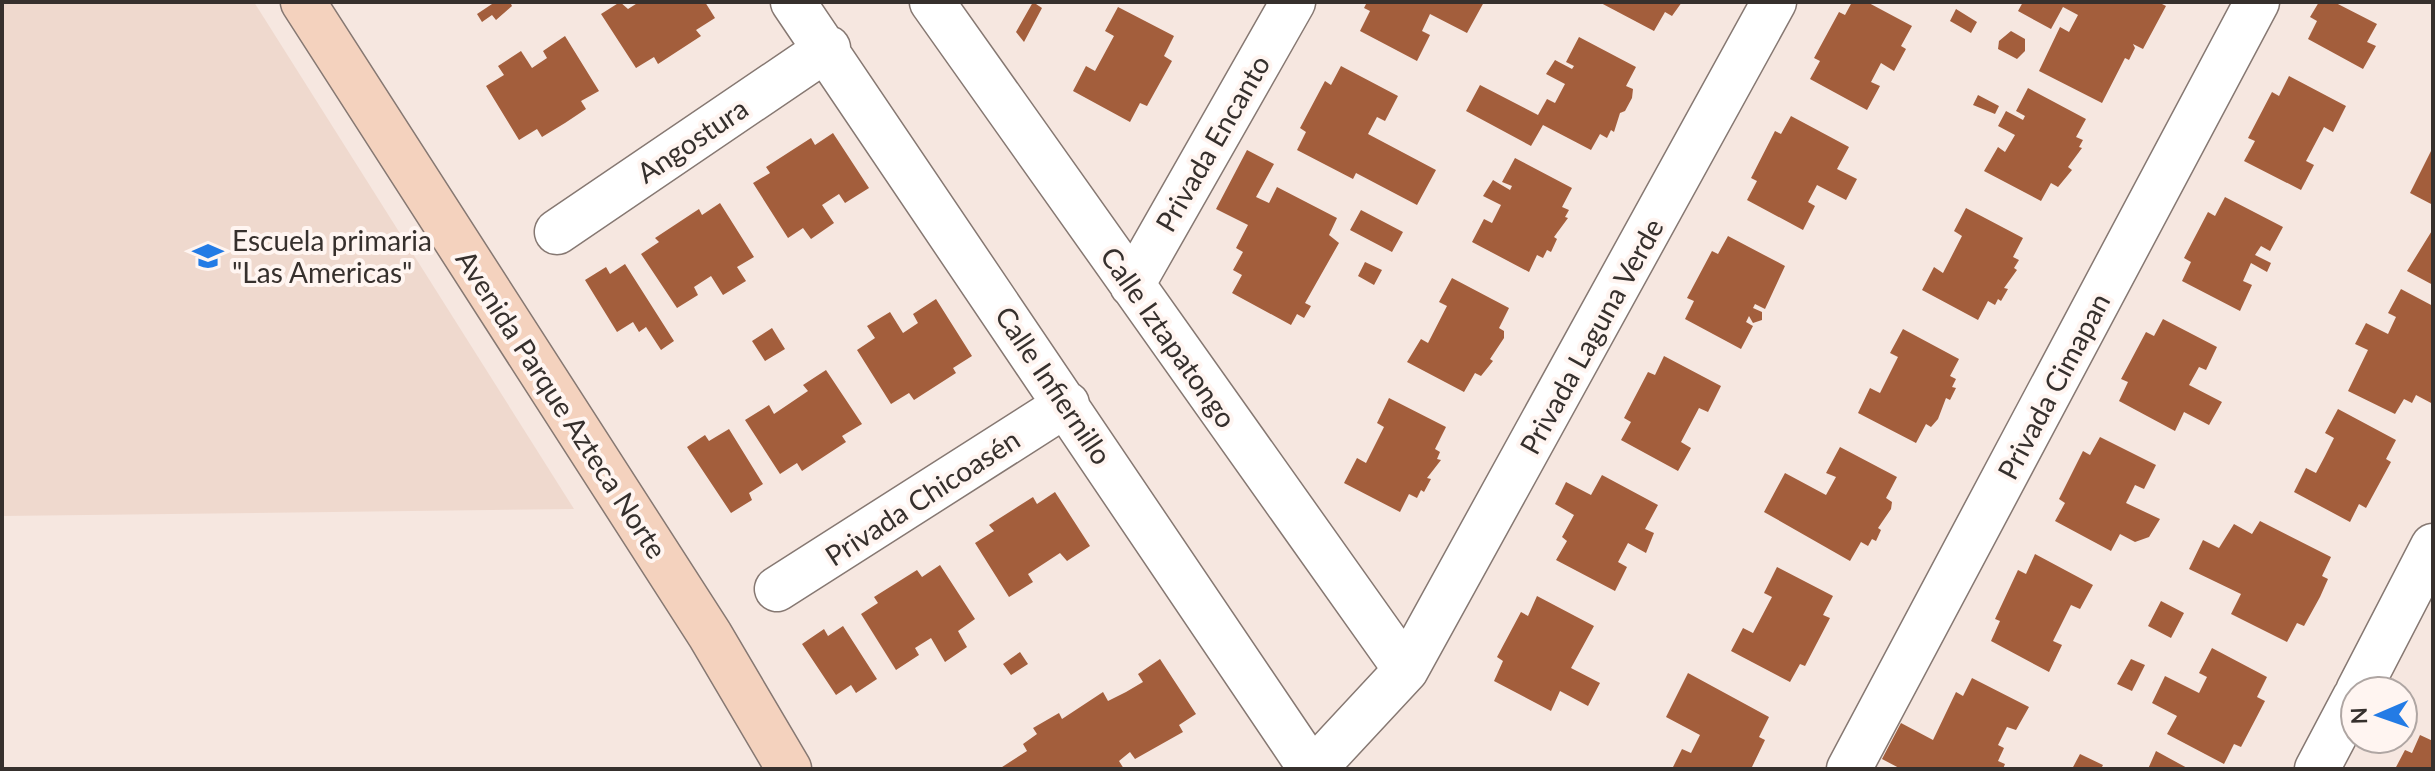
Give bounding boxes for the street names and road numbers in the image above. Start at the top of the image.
street label: Privada Encanto [1148,49,1276,237]
street label: Angostura [630,91,754,189]
street label: Privada Laguna Verde [1512,212,1670,460]
street label: Calle Iztapatongo [1094,240,1244,434]
street label: Avenida Parque Azteca Norte [450,244,674,564]
street label: Privada Cimapan [1990,287,2116,485]
street label: Calle Infiernillo [989,300,1119,470]
street label: Privada Chicoasén [818,422,1026,572]

